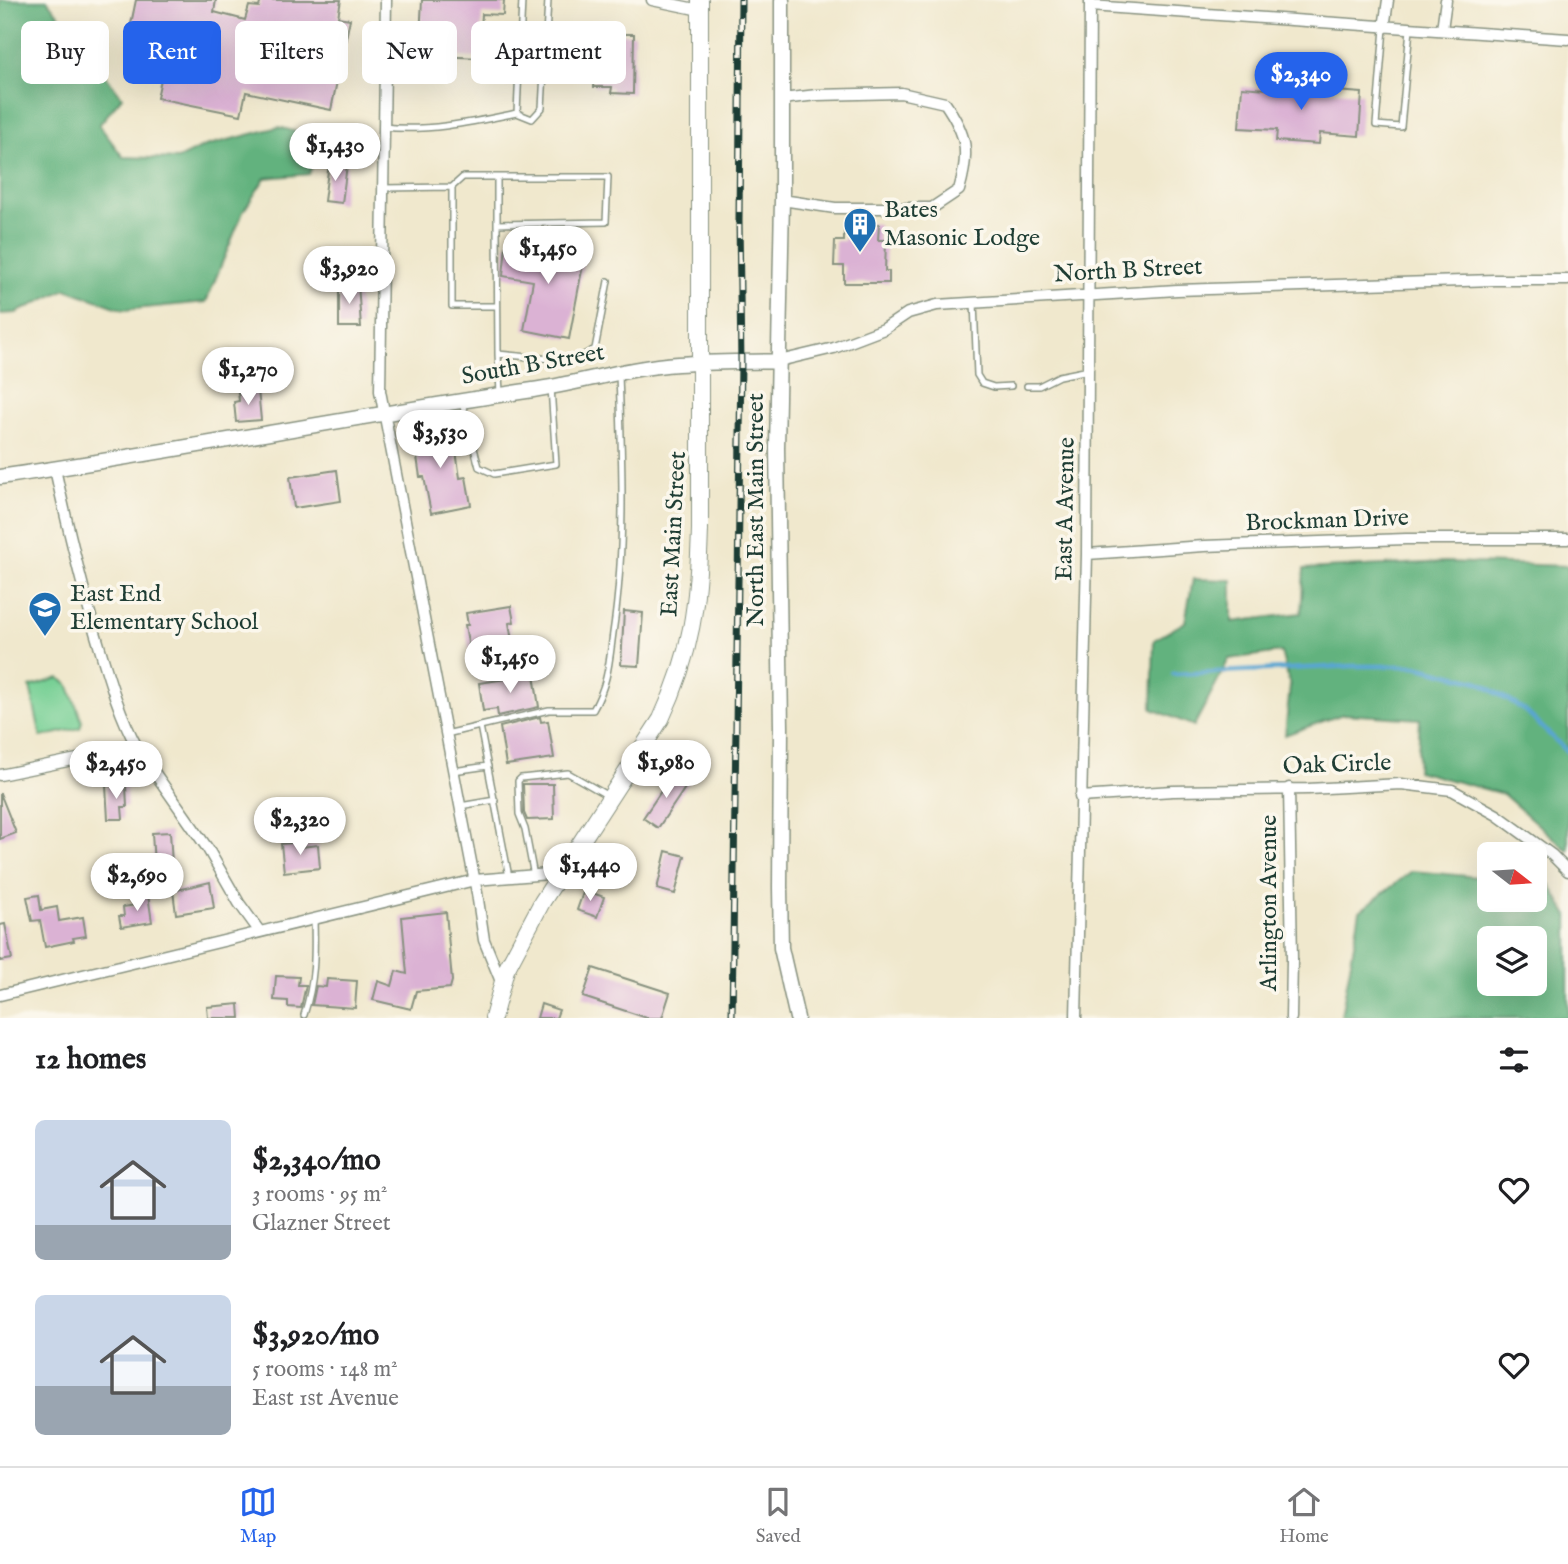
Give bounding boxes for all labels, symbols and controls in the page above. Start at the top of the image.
chip: Buy [21,21,109,84]
chip: Rent [123,21,221,84]
chip: Filters [235,21,348,84]
chip: New [362,21,457,84]
chip: Apartment [471,21,626,84]
pin: $2,340 [1244,52,1358,112]
text: $2,340 [1271,60,1331,89]
pin: $1,430 [278,124,392,183]
text: $1,430 [305,131,365,160]
place label: Bates Masonic Lodge [884,195,1040,254]
building icon: Bates Masonic Lodge [841,205,879,254]
pin: $1,450 [491,226,605,286]
text: $1,450 [519,234,577,263]
pin: $3,920 [292,246,406,306]
street label: North B Street [1053,252,1203,290]
text: $3,920 [319,254,379,283]
street label: South B Street [459,337,607,393]
pin: $1,270 [191,348,305,407]
text: $1,270 [218,355,278,384]
street label: North East Main Street [741,393,772,627]
pin: $3,530 [383,410,497,470]
text: $3,530 [412,418,468,447]
street label: East A Avenue [1049,437,1083,581]
street label: East Main Street [654,450,694,618]
street label: Brockman Drive [1245,503,1409,539]
place label: East End Elementary School [70,579,259,638]
school or university icon: East End Elementary School [26,589,64,638]
pin: $1,450 [453,636,567,695]
text: $1,450 [481,643,539,672]
pin: $1,980 [609,740,723,800]
pin: $2,450 [59,742,173,801]
text: $1,980 [637,748,695,777]
street label: Oak Circle [1282,748,1392,782]
text: $2,450 [86,749,146,778]
pin: $2,320 [243,798,357,857]
text: $2,320 [270,805,330,834]
street label: Arlington Avenue [1254,815,1285,992]
north arrow [1477,842,1547,912]
map controls [1477,842,1547,996]
pin: $1,440 [533,844,647,903]
text: $1,440 [559,851,621,880]
pin: $2,690 [80,853,194,913]
text: $2,690 [107,861,167,890]
button: layers [1477,926,1547,996]
text: 12 homes [35,1041,146,1079]
icon: filters [1495,1041,1533,1079]
text: $2,340/mo [252,1142,381,1180]
icon: home [91,1148,175,1232]
icon: heart [1495,1171,1533,1209]
text: 3 rooms · 95 m² [252,1180,387,1209]
text: Glazner Street [252,1209,391,1238]
text: $3,920/mo [252,1317,379,1355]
icon: home [91,1323,175,1407]
icon: heart [1495,1346,1533,1384]
text: 5 rooms · 148 m² [252,1355,398,1384]
text: East 1st Avenue [252,1384,399,1413]
tab: Map [239,1483,277,1549]
tab: Saved [756,1483,801,1549]
tab: Home [1279,1483,1329,1549]

